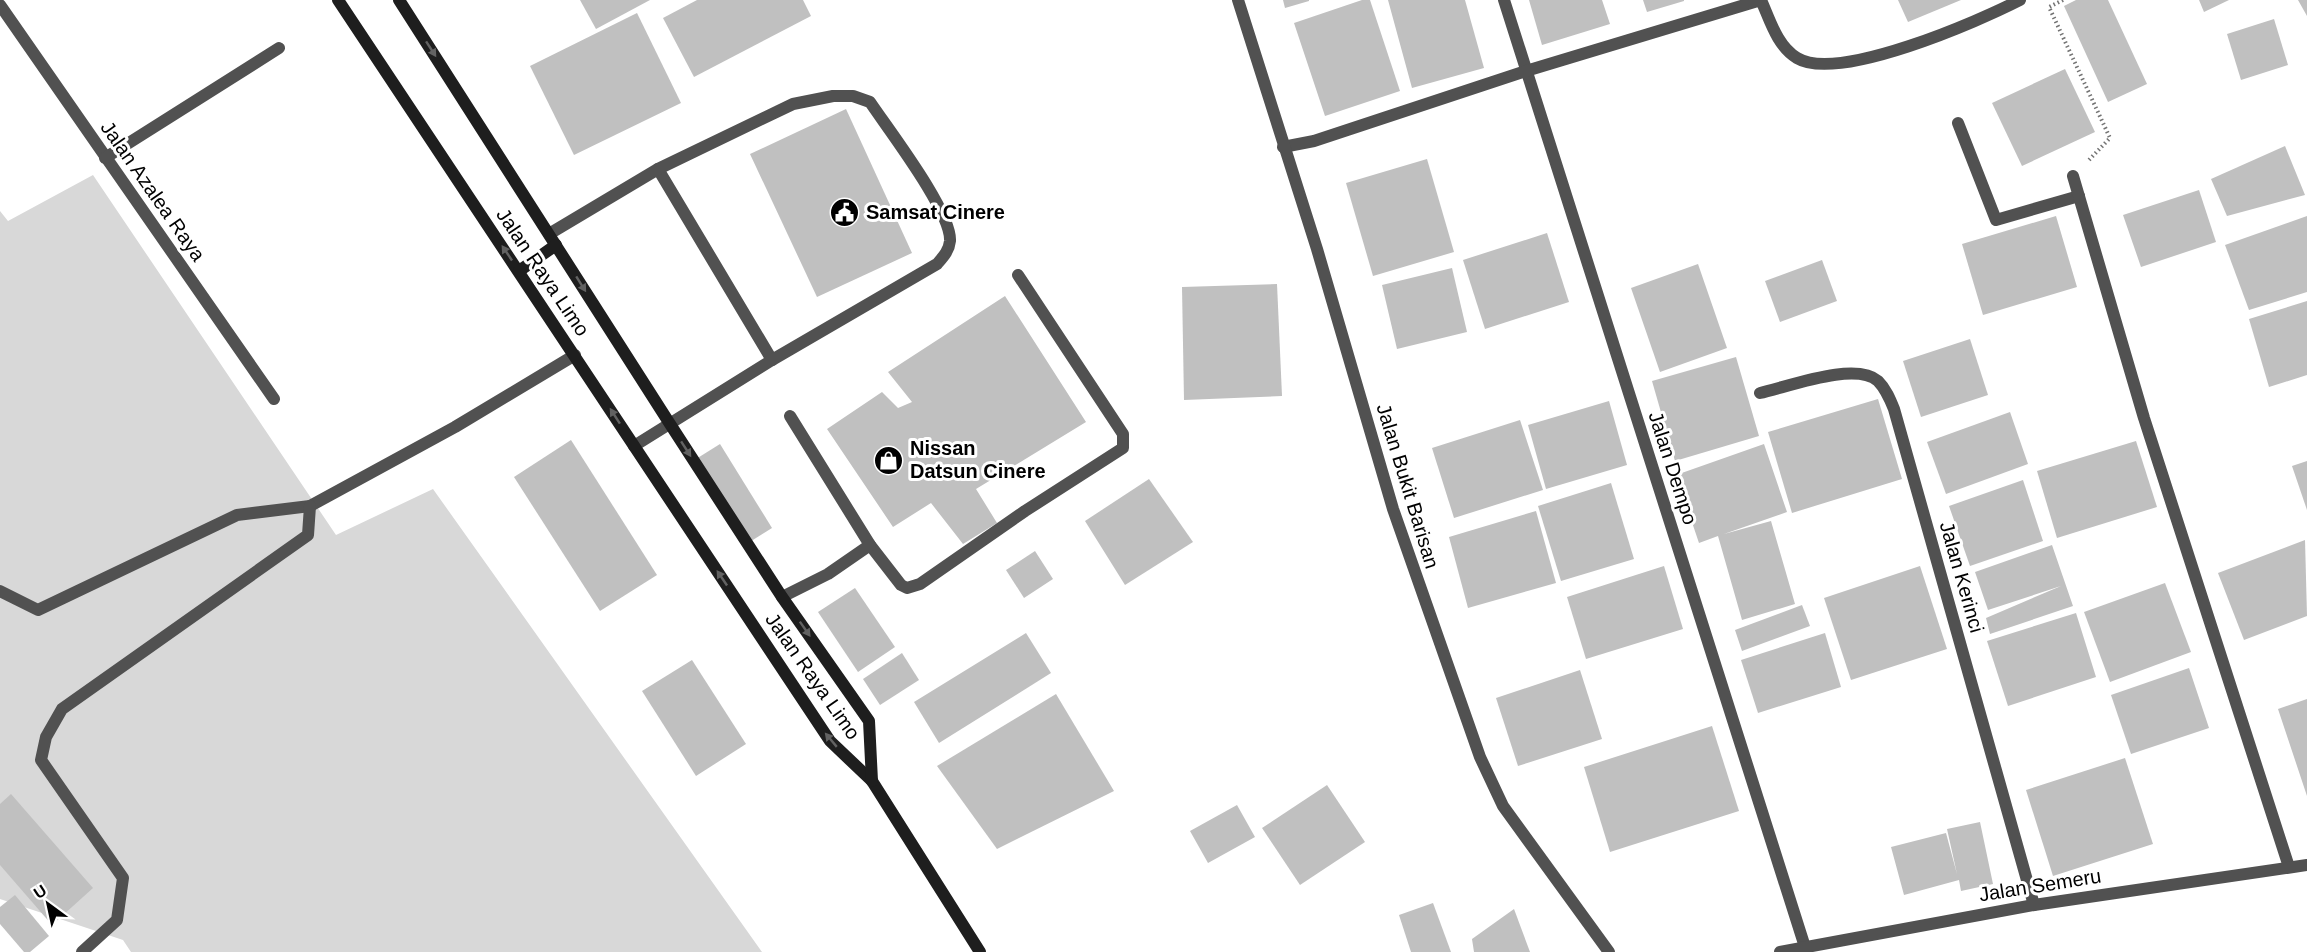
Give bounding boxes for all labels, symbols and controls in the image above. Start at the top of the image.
one-way arrow [425,41,436,57]
street label: Jalan Azalea Raya [96,117,210,266]
public building icon: Samsat Cinere [829,196,861,228]
place label: Samsat Cinere [866,201,1005,223]
street label: Jalan Raya Limo [492,204,594,340]
one-way arrow [502,245,513,261]
one-way arrow [576,276,587,292]
street label: Jalan Bukit Barisan [1372,401,1444,571]
one-way arrow [609,407,620,424]
street label: Jalan Dempo [1644,409,1702,527]
place label: Nissan Datsun Cinere [910,437,1046,482]
one-way arrow [680,441,691,457]
shop icon: Nissan Datsun Cinere [873,444,905,476]
street label: Jalan Kerinci [1936,519,1988,635]
one-way arrow [716,571,728,587]
street label: Jalan Raya Limo [761,609,865,743]
one-way arrow [799,621,810,637]
one-way arrow [824,732,837,748]
street label: Jalan Semeru [1977,864,2103,906]
north arrow [18,874,78,934]
text: U [31,882,50,902]

